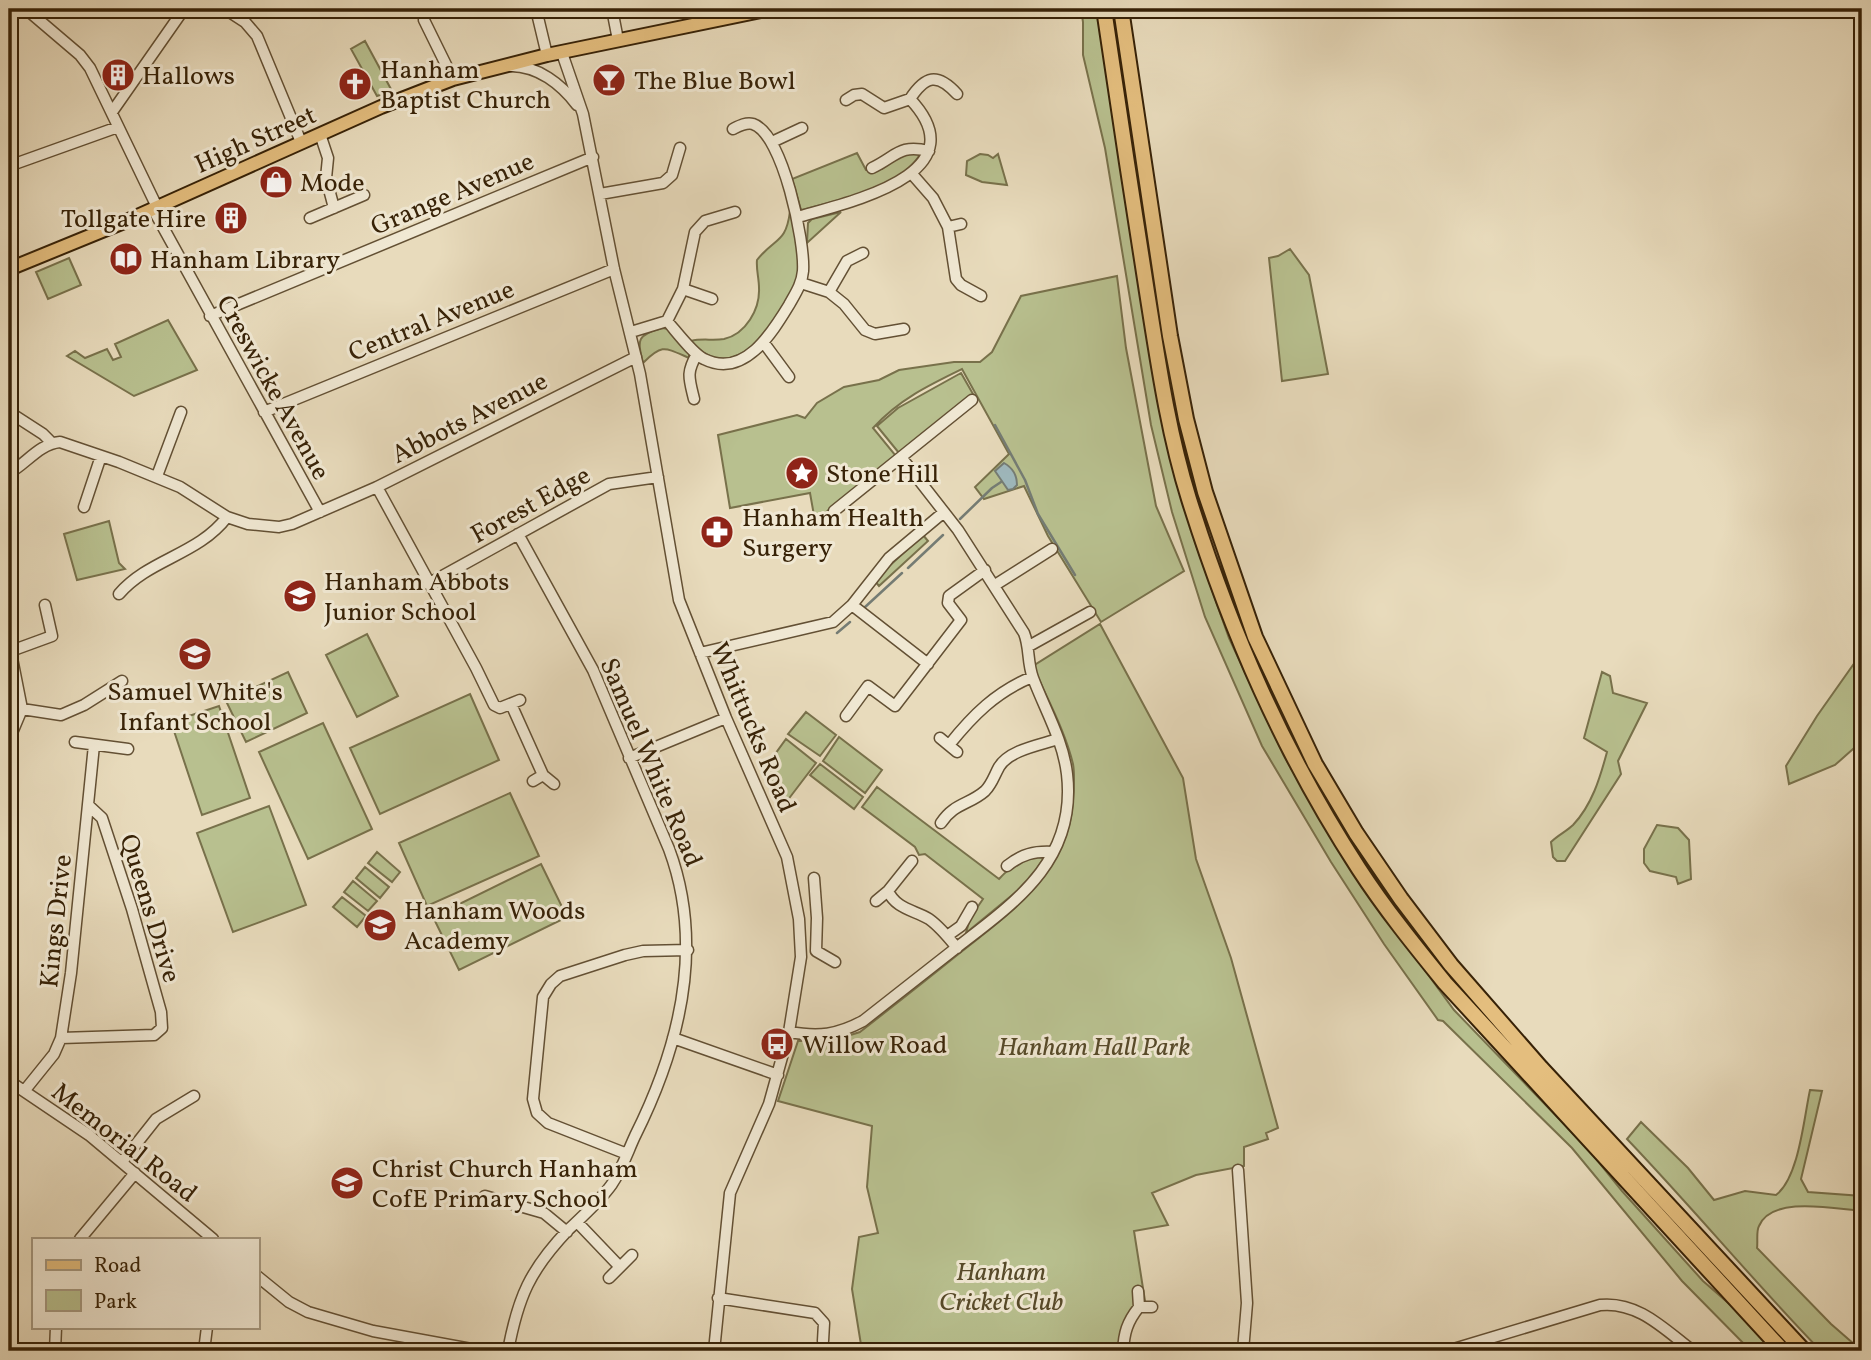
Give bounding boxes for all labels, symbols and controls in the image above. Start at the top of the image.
place label: Hanham Baptist Church [380,53,551,119]
building icon: Hallows [99,56,137,94]
place label: Hallows [142,59,235,95]
bar icon: The Blue Bowl [590,61,628,99]
place label: The Blue Bowl [634,64,796,100]
church icon: Hanham Baptist Church [336,65,374,103]
street label: High Street [189,98,322,184]
street label: Grange Avenue [366,144,540,245]
shop icon: Mode [257,163,295,201]
place label: Mode [300,166,365,202]
building icon: Tollgate Hire [212,199,250,237]
place label: Tollgate Hire [61,202,206,238]
library icon: Hanham Library [107,240,145,278]
place label: Hanham Library [150,243,340,279]
street label: Central Avenue [344,272,520,371]
street label: Creswicke Avenue [207,289,338,487]
street label: Abbots Avenue [386,364,554,474]
place icon: Stone Hill [783,454,821,492]
place label: Stone Hill [826,457,939,493]
street label: Forest Edge [465,458,597,553]
place label: Hanham Health Surgery [742,501,924,567]
pharmacy icon: Hanham Health Surgery [698,513,736,551]
place label: Hanham Abbots Junior School [324,565,509,631]
school or university icon: Hanham Abbots Junior School [281,577,319,615]
school or university icon: Samuel White's Infant School [176,635,214,673]
street label: Whittucks Road [700,637,804,819]
street label: Samuel White Road [590,653,710,873]
place label: Samuel White's Infant School [107,675,283,741]
street label: Queens Drive [109,830,189,987]
street label: Kings Drive [32,853,82,990]
place label: Hanham Woods Academy [404,894,585,960]
school or university icon: Hanham Woods Academy [361,906,399,944]
bus stop icon: Willow Road [758,1025,796,1063]
place label: Willow Road [802,1028,948,1064]
park label: Hanham Hall Park [998,1030,1190,1066]
street label: Memorial Road [43,1075,204,1212]
place label: Christ Church Hanham CofE Primary School [372,1152,638,1218]
school or university icon: Christ Church Hanham CofE Primary School [328,1164,366,1202]
legend [32,1238,259,1328]
text: Road [94,1252,141,1281]
park label: Hanham Cricket Club [939,1255,1064,1321]
text: Park [94,1288,137,1317]

